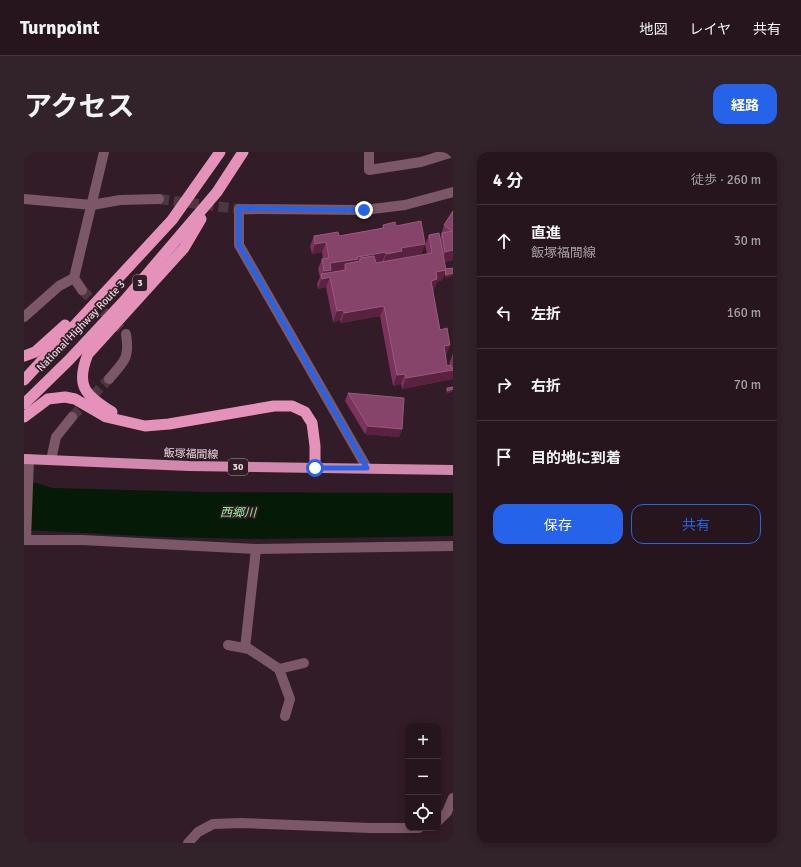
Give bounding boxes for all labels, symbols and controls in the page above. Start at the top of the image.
text: Turnpoint [20,16,100,40]
text: 地図 [639,21,667,38]
text: レイヤ [689,21,731,38]
text: 共有 [753,21,781,38]
button: 経路 [713,84,777,124]
text: アクセス [24,90,135,124]
text: 4 分 [493,170,523,191]
text: 徒歩 · 260 m [691,172,761,188]
route end [355,201,373,219]
text: 直進 [531,224,561,242]
icon: ahead [493,230,515,252]
text: 30 m [734,233,761,249]
text: 飯塚福間線 [531,245,596,261]
road number: 3 [133,275,147,291]
street label: National Highway Route 3 [34,278,128,374]
icon: left [493,302,515,324]
text: 左折 [531,305,561,323]
text: 160 m [727,305,761,321]
icon: right [493,374,515,396]
text: 右折 [531,377,561,395]
text: 70 m [734,377,761,393]
icon: arrive [493,446,515,468]
street label: 飯塚福間線 [163,447,219,461]
text: 目的地に到着 [531,449,621,467]
road number: 30 [228,459,248,475]
route start [306,459,324,477]
button: 保存 [493,504,623,544]
button: 共有 [631,504,761,544]
water label: 西郷川 [220,505,258,521]
map controls [405,723,441,831]
button: + [405,723,441,759]
button: − [405,759,441,795]
button: locate [405,795,441,831]

